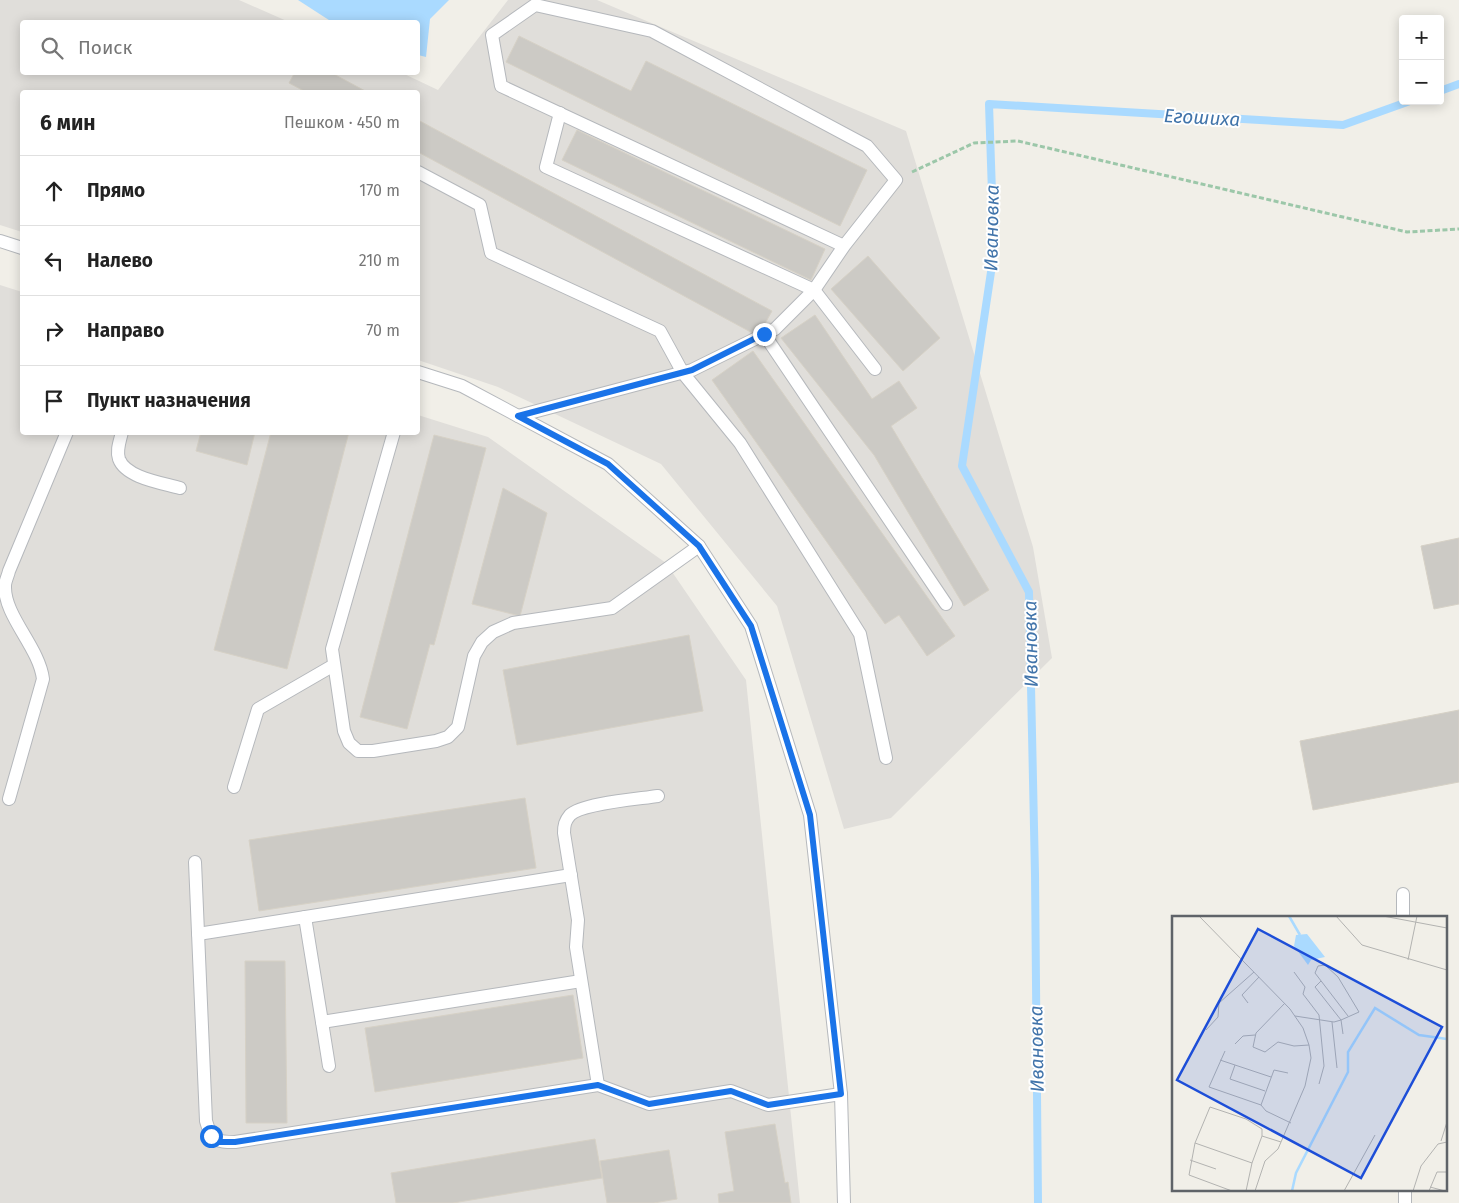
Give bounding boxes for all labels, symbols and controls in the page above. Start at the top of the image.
map controls [1399,15,1444,105]
button: + [1399,15,1444,60]
search box [20,20,420,75]
icon: search [38,34,66,62]
text: Поиск [78,36,132,59]
button: − [1399,60,1444,105]
water label: Егошиха [1163,104,1241,131]
text: 6 мин [40,110,96,136]
text: Пешком · 450 m [284,113,400,132]
icon: ahead [40,177,68,205]
text: Прямо [87,179,145,202]
text: 170 m [359,181,400,200]
water label: Ивановка [979,184,1004,272]
icon: left [40,247,68,275]
text: Налево [87,249,153,272]
text: 210 m [359,251,400,270]
icon: right [40,317,68,345]
text: Направо [87,319,164,342]
text: 70 m [366,321,400,340]
route end [753,323,776,346]
icon: arrive [40,387,68,415]
text: Пункт назначения [87,389,251,412]
water label: Ивановка [1018,600,1043,688]
inset map [1172,916,1446,1190]
water label: Ивановка [1024,1005,1049,1093]
route start [200,1125,223,1148]

